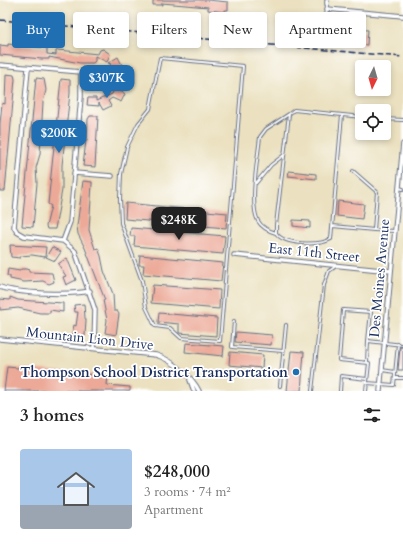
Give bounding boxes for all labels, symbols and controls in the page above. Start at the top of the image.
chip: Buy [12,12,65,48]
chip: Rent [73,12,129,48]
chip: Filters [137,12,201,48]
chip: New [209,12,267,48]
chip: Apartment [275,12,366,48]
north arrow [355,60,391,96]
map controls [355,60,391,140]
pin: $307K [79,65,135,99]
text: $307K [88,69,126,87]
button: locate [355,104,391,140]
pin: $200K [31,120,87,154]
text: $200K [40,124,78,142]
pin: $248K [151,207,207,241]
text: $248K [160,211,198,229]
street label: Des Moines Avenue [365,218,394,338]
street label: East 11th Street [267,238,361,267]
street label: Mountain Lion Drive [25,322,155,355]
place label: Thompson School District Transportation [20,363,288,382]
marker: Thompson School District Transportation [291,367,301,377]
text: 3 homes [20,404,84,427]
icon: filters [361,404,383,426]
text: $248,000 [144,460,210,483]
icon: home [52,465,100,513]
text: 3 rooms · 74 m² [144,483,231,501]
text: Apartment [144,501,203,519]

